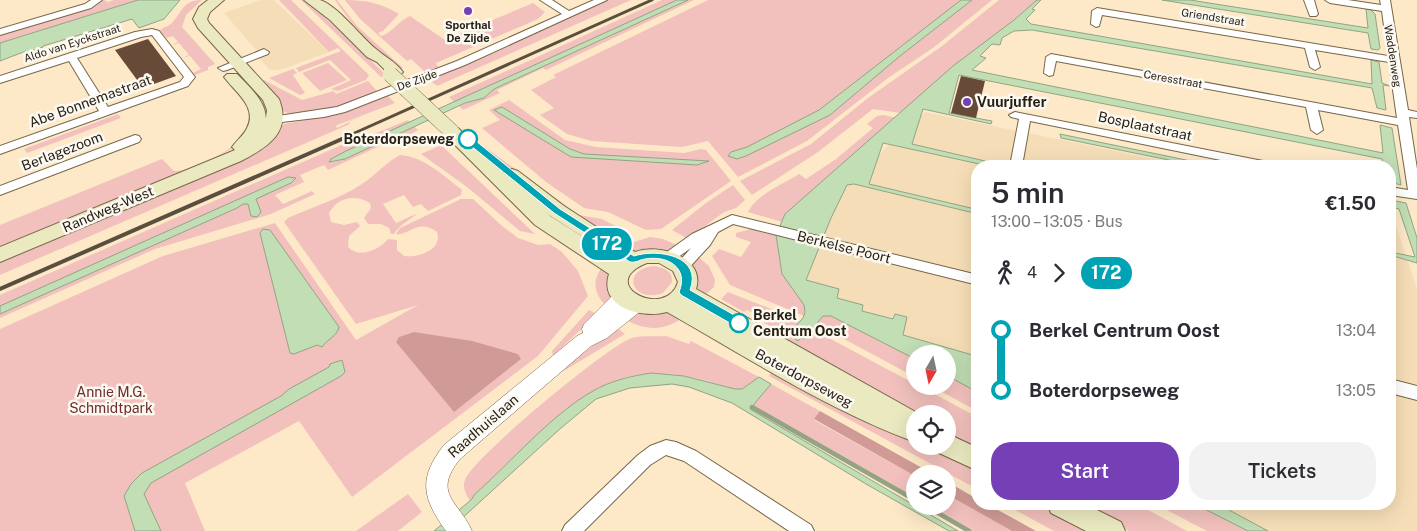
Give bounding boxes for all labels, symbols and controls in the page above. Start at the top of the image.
marker: Sporthal De Zijde [462,5,474,17]
street label: Griendstraat [1180,6,1246,28]
place label: Sporthal De Zijde [445,19,491,44]
street label: Aldo van Eyckstraat [22,22,122,64]
street label: Waddenweg [1382,24,1404,88]
street label: De Zijde [395,67,439,93]
street label: Ceresstraat [1143,68,1203,90]
street label: Abe Bonnemastraat [27,71,153,131]
place label: Vuurjuffer [977,94,1047,110]
marker: Vuurjuffer [961,96,973,108]
street label: Bosplaatstraat [1097,108,1193,144]
street label: Berlagezoom [19,128,105,174]
marker: Boterdorpseweg [458,129,478,149]
place label: Boterdorpseweg [343,131,454,147]
text: 5 min [991,176,1064,209]
street label: Randweg-West [60,183,156,235]
text: €1.50 [1325,192,1376,214]
text: 13:00 – 13:05 · Bus [991,212,1123,231]
line badge: 172 [578,228,636,260]
street label: Berkelse Poort [795,228,893,266]
text: 172 [592,233,622,254]
icon: walk [991,259,1019,287]
icon: forward [1045,259,1073,287]
text: 172 [1091,262,1122,283]
text: 4 [1027,263,1037,282]
place label: Berkel Centrum Oost [753,307,847,339]
marker: Berkel Centrum Oost [729,313,749,333]
text: Berkel Centrum Oost [1029,319,1220,341]
text: 13:04 [1336,321,1376,340]
north arrow [906,345,956,395]
map controls [906,345,956,515]
street label: Boterdorpseweg [753,346,856,411]
text: Boterdorpseweg [1029,379,1179,401]
text: 13:05 [1336,381,1376,400]
park label: Annie M.G. Schmidtpark [69,384,153,416]
street label: Raadhuislaan [445,391,521,461]
button: locate [906,405,956,455]
button: Start [991,442,1179,500]
button: Tickets [1189,442,1376,500]
button: layers [906,465,956,515]

